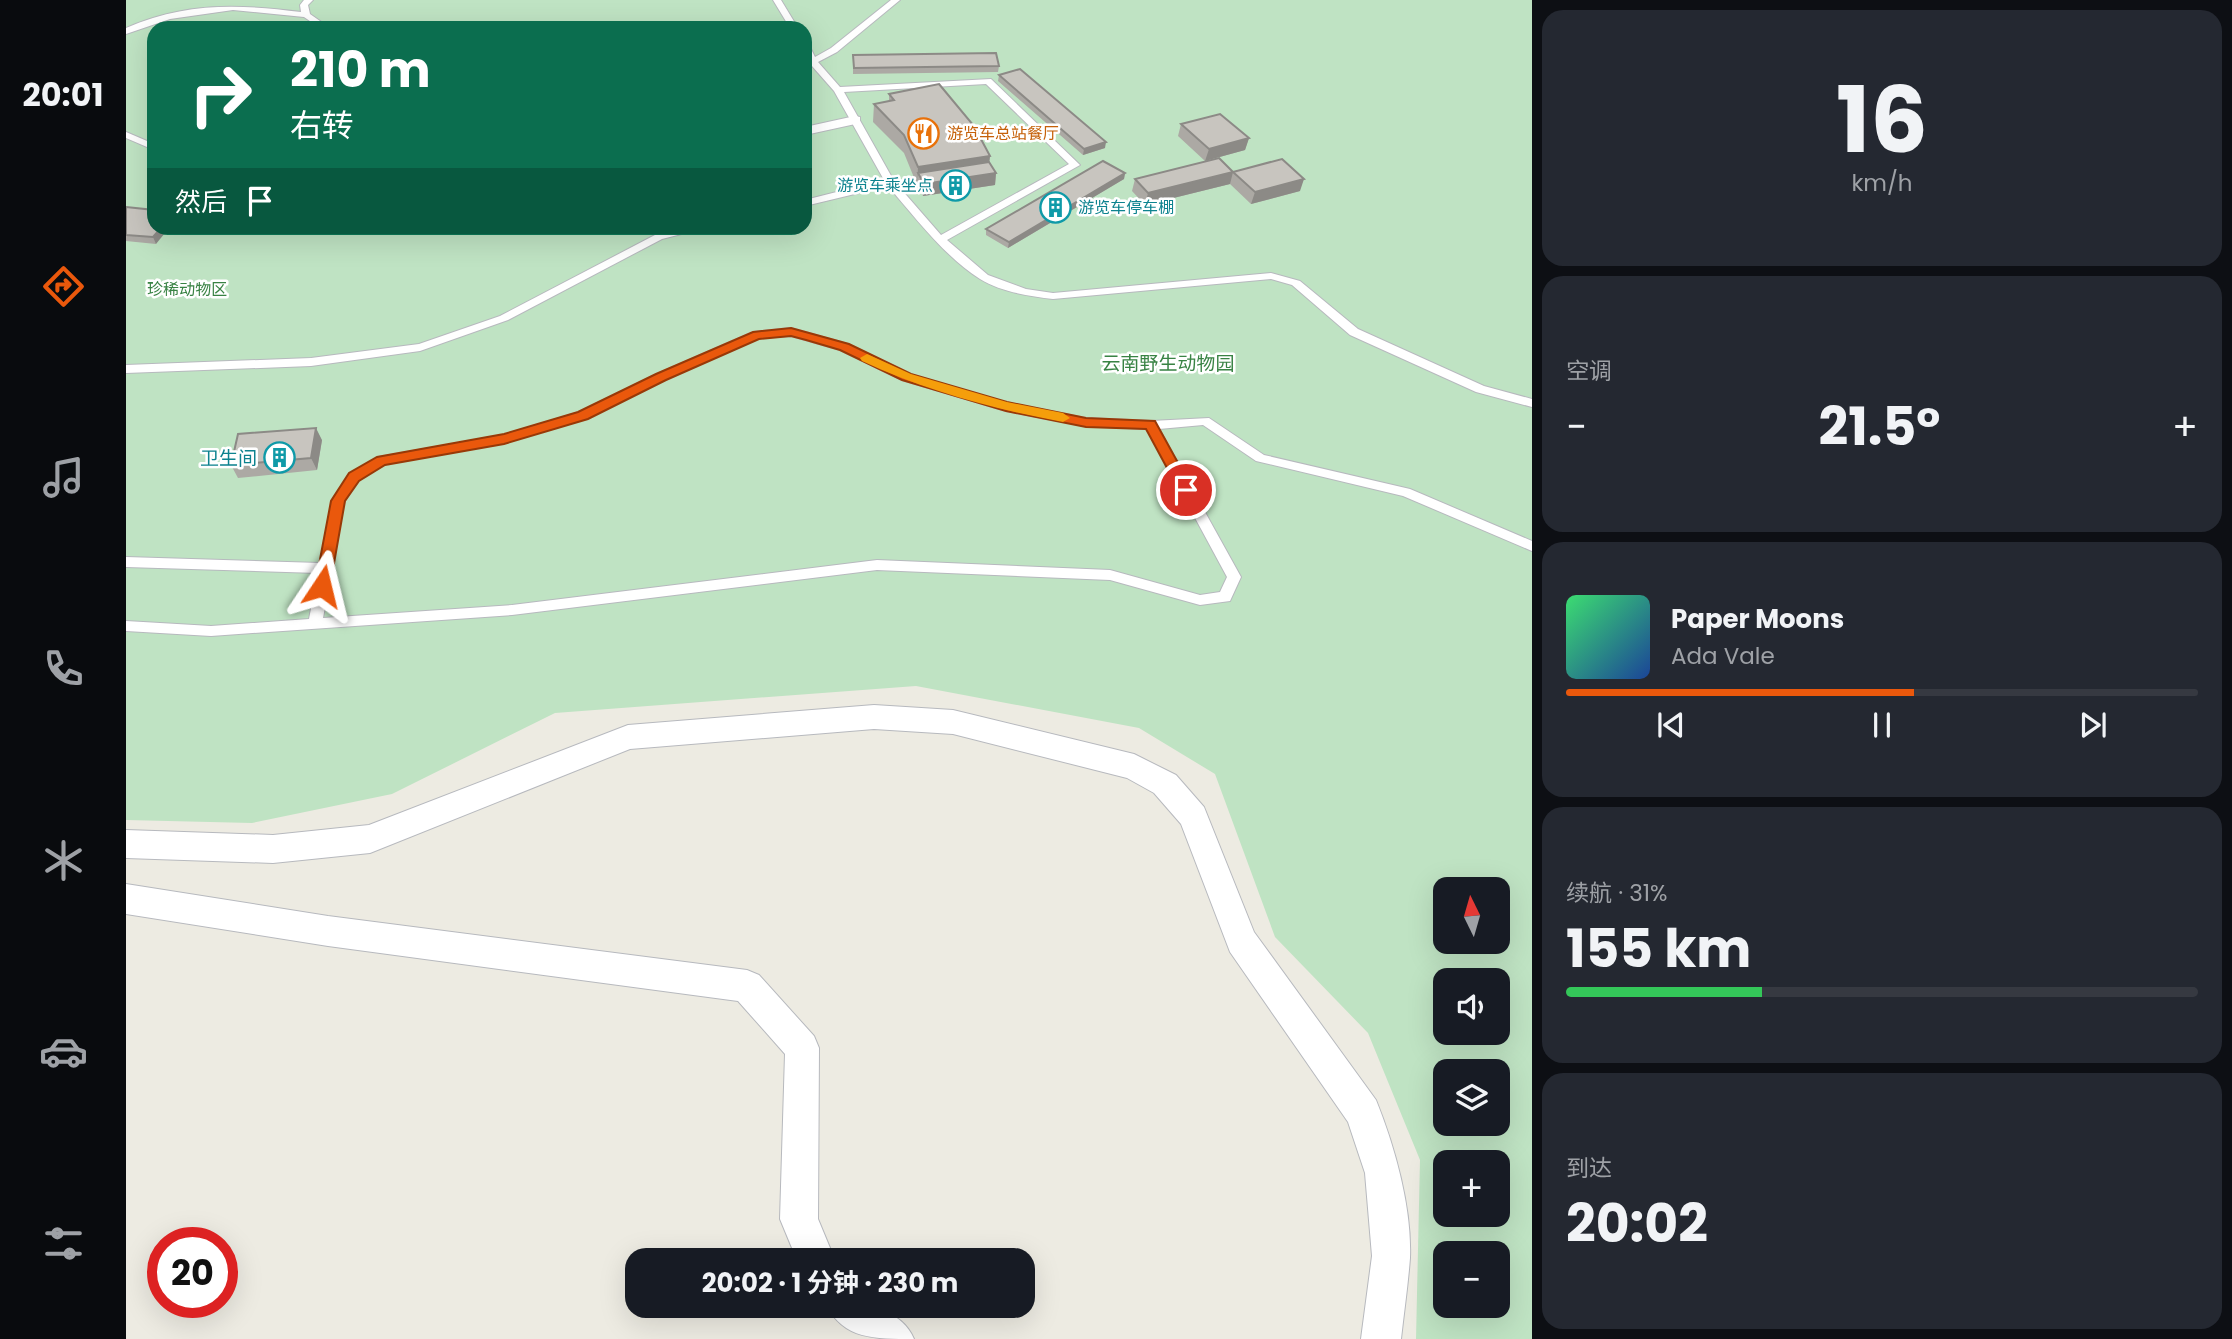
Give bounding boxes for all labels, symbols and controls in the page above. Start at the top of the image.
text: 210 m [290,36,431,104]
icon: right [175,49,266,140]
text: 16 [1836,56,1928,184]
text: 20:01 [22,72,104,117]
text: 右转 [290,103,354,148]
restaurant icon: 游览车总站餐厅 [907,116,941,150]
place label: 游览车总站餐厅 [947,122,1059,145]
text: km/h [1851,167,1913,199]
building icon: 游览车乘坐点 [939,168,973,202]
place label: 游览车乘坐点 [837,174,933,197]
icon: arrive [241,182,279,220]
text: 然后 [175,184,227,220]
building icon: 游览车停车棚 [1038,190,1072,224]
place label: 游览车停车棚 [1078,196,1174,219]
icon: directions [39,262,88,311]
park label: 珍稀动物区 [147,278,227,301]
park label: 云南野生动物园 [1101,350,1235,377]
text: 空调 [1566,355,1612,387]
text: 21.5° [1819,390,1940,463]
text: − [1566,400,1587,453]
text: + [2172,400,2198,453]
building icon: 卫生间 [263,441,297,475]
place label: 卫生间 [200,445,257,472]
icon: music [39,453,88,502]
pin [1156,460,1216,520]
icon: arrive [1167,471,1205,509]
position arrow [285,549,359,623]
text: Paper Moons [1671,601,1844,637]
text: Ada Vale [1671,640,1775,672]
icon: phone [39,644,88,693]
icon: previous [1652,706,1690,744]
icon: pause [1863,706,1901,744]
icon: next [2074,706,2112,744]
icon: climate [39,836,88,885]
north arrow [1433,877,1510,954]
map controls [1433,877,1510,1318]
text: 续航 · 31% [1566,877,1668,909]
text: 155 km [1566,912,1751,985]
button: sound [1433,968,1510,1045]
icon: car [39,1027,88,1076]
button: layers [1433,1059,1510,1136]
button: + [1433,1150,1510,1227]
text: 到达 [1566,1152,1612,1184]
text: 20:02 [1566,1187,1708,1260]
icon: filters [39,1219,88,1268]
speed limit sign: 20 [147,1227,238,1318]
button: − [1433,1241,1510,1318]
text: 20:02 · 1 分钟 · 230 m [702,1265,958,1301]

